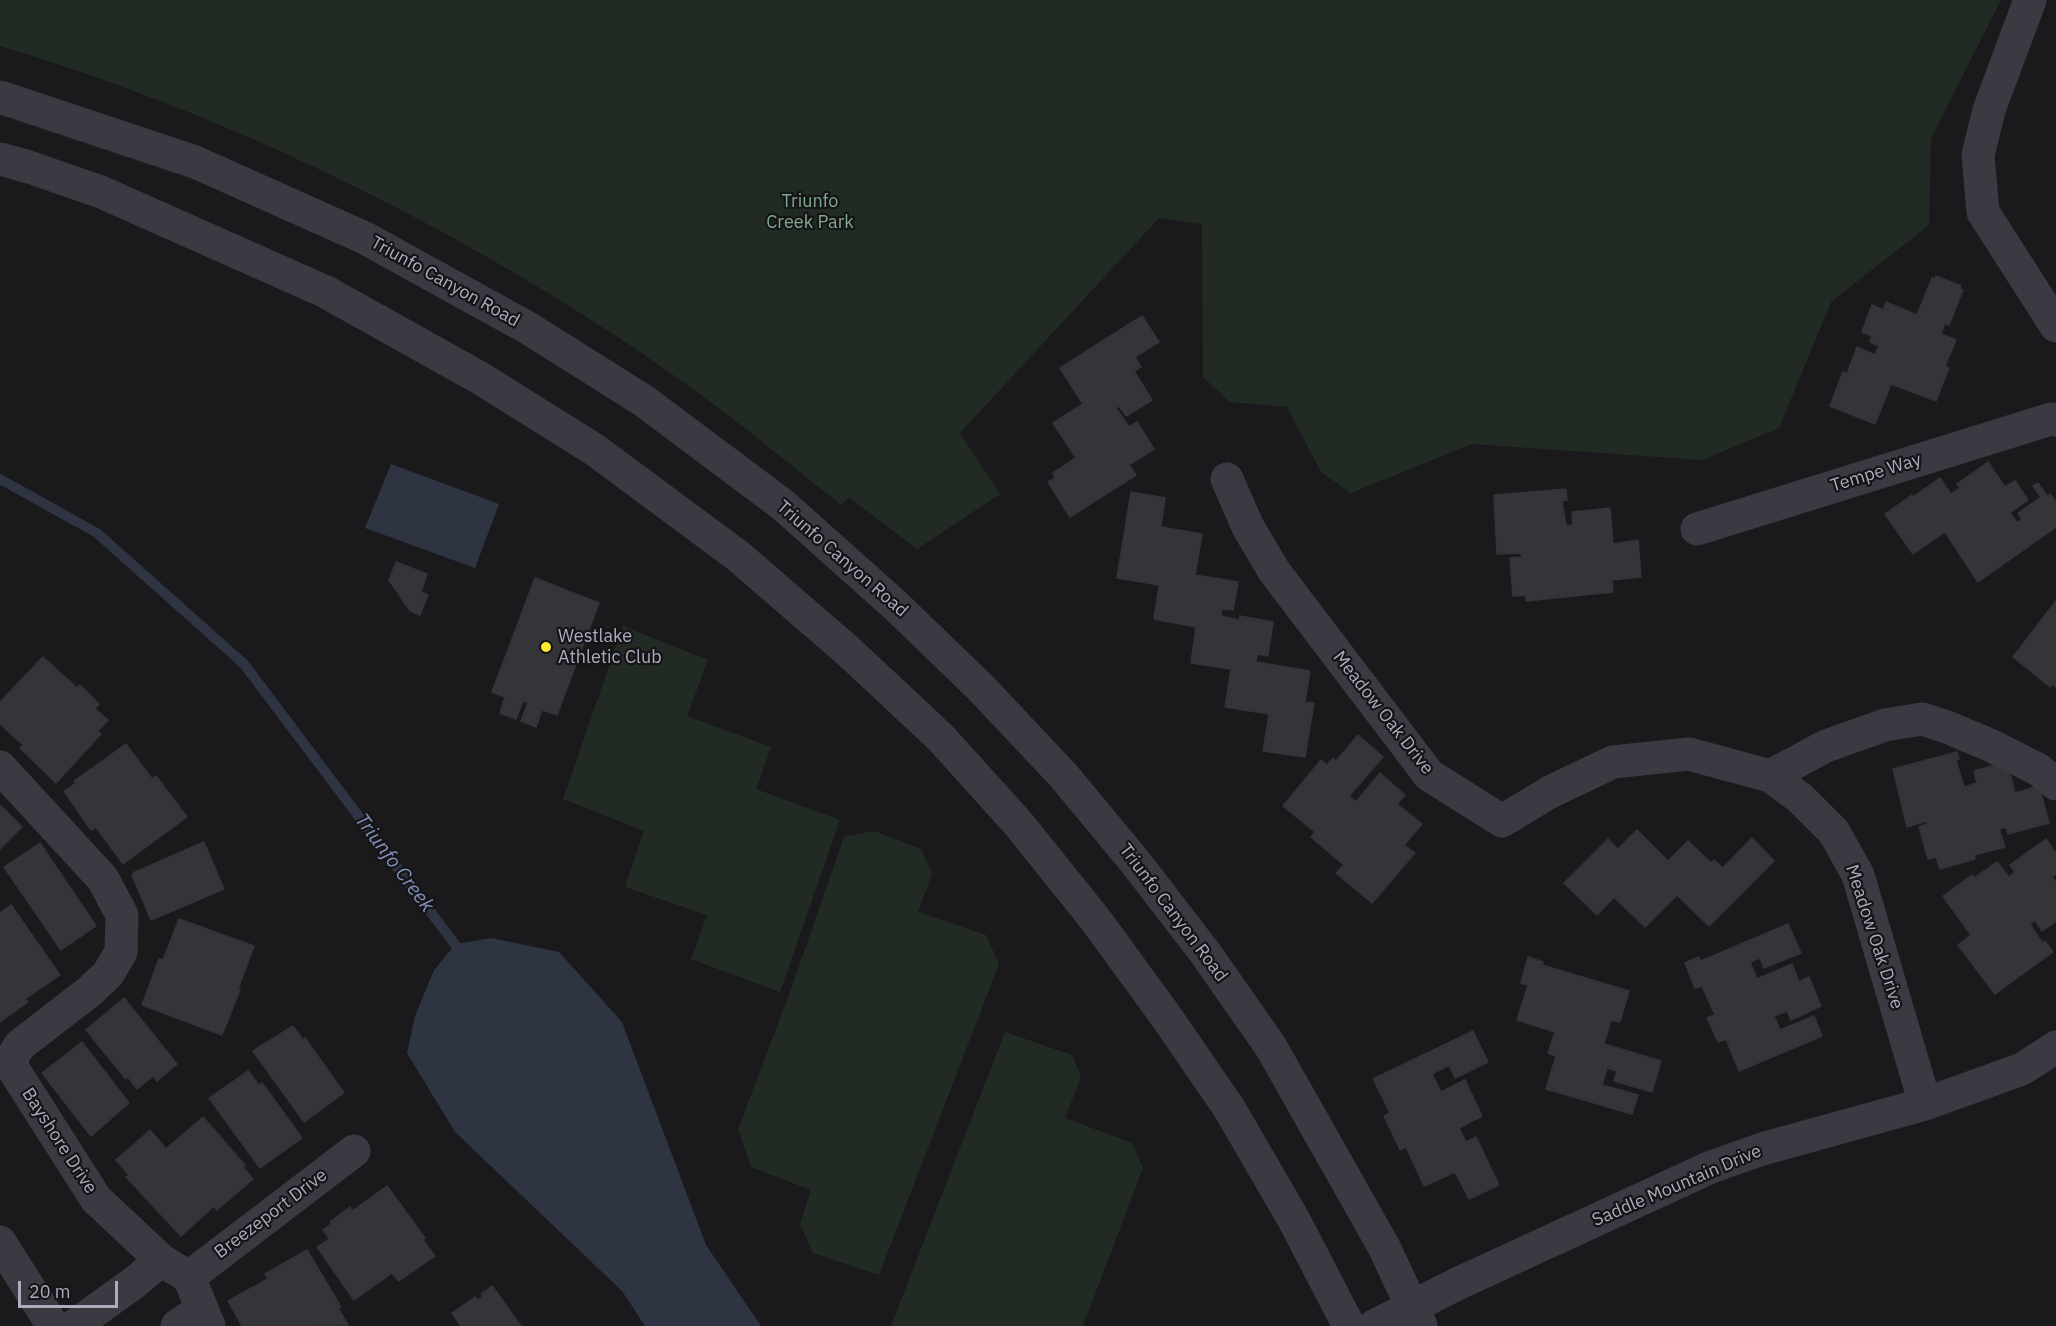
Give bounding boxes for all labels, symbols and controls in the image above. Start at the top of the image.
park label: Triunfo Creek Park [766,191,854,234]
street label: Triunfo Canyon Road [367,232,523,332]
street label: Tempe Way [1828,449,1924,497]
street label: Triunfo Canyon Road [772,496,912,622]
place label: Westlake Athletic Club [558,626,662,668]
marker: Westlake Athletic Club [539,640,553,654]
street label: Meadow Oak Drive [1328,647,1438,779]
water label: Triunfo Creek [349,809,439,917]
street label: Triunfo Canyon Road [1114,840,1232,986]
street label: Meadow Oak Drive [1840,862,1908,1012]
street label: Bayshore Drive [17,1084,101,1198]
street label: Saddle Mountain Drive [1589,1141,1765,1231]
street label: Breezeport Drive [210,1165,332,1263]
scale bar [21,1269,122,1307]
text: 20 m [29,1280,71,1303]

